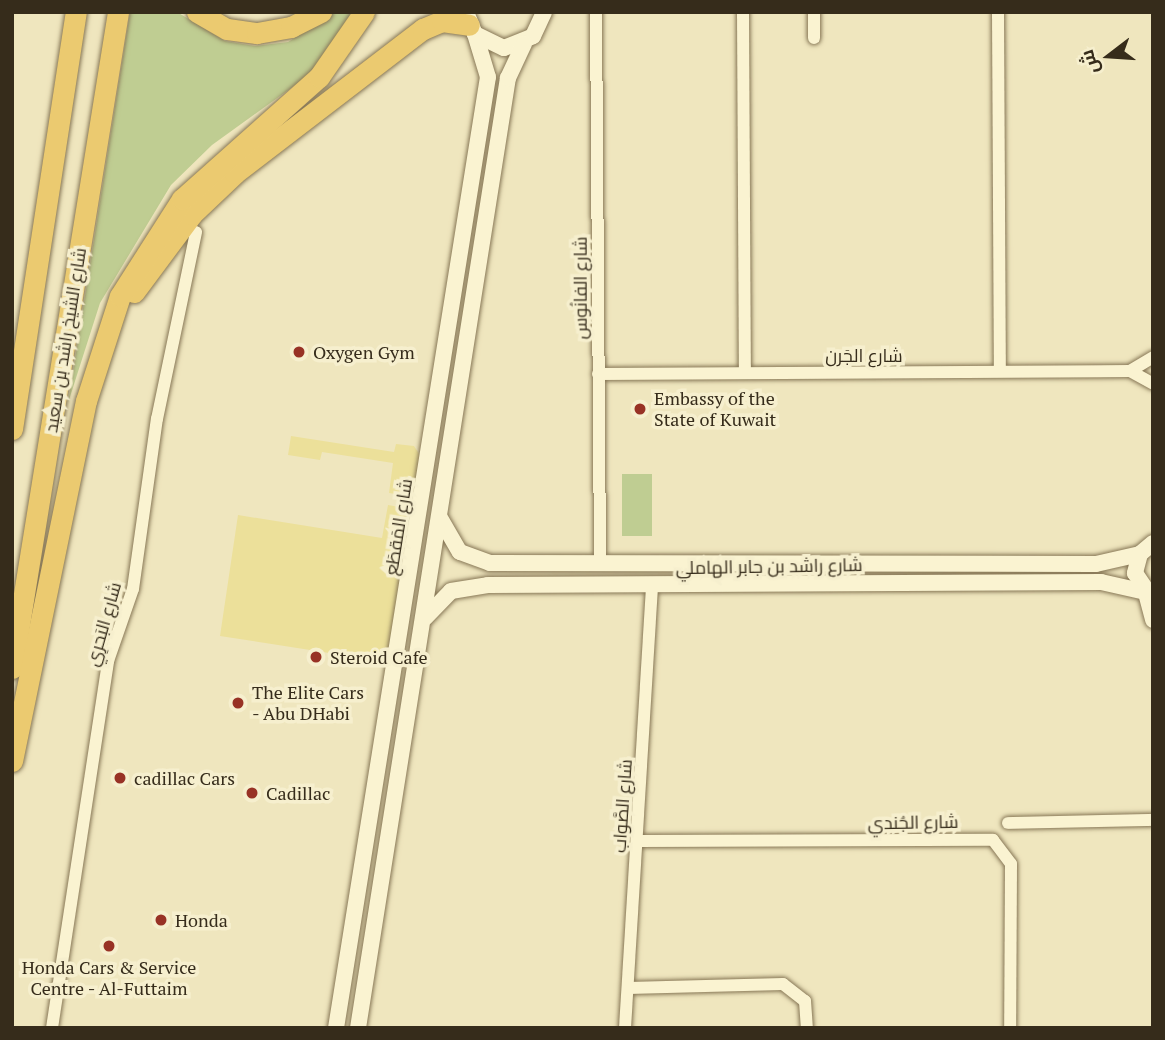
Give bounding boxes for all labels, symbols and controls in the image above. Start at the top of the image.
north arrow [1074,21,1144,91]
text: ش [1073,47,1104,78]
street label: شارع الفانُوس [569,237,591,339]
street label: شارع الشيخ راشد بن سعيد [40,246,90,434]
place label: Oxygen Gym [313,341,415,363]
marker: Oxygen Gym [291,344,307,360]
street label: شارع الجَرن [825,344,903,366]
place label: Embassy of the State of Kuwait [654,388,776,430]
marker: Embassy of the State of Kuwait [632,401,648,417]
street label: شارع المَقطَع [380,477,416,577]
street label: شارع راشد بن جابر الهاملي [675,554,863,578]
street label: شارع البَحرِي [81,579,125,669]
place label: Steroid Cafe [330,646,428,668]
marker: Steroid Cafe [308,649,324,665]
place label: The Elite Cars - Abu DHabi [252,682,364,724]
marker: The Elite Cars - Abu DHabi [230,695,246,711]
street label: شارع الصَّواب [608,758,636,854]
place label: cadillac Cars [134,767,235,789]
marker: cadillac Cars [112,770,128,786]
place label: Cadillac [266,782,330,804]
marker: Cadillac [244,785,260,801]
street label: شارع الجُندي [867,810,959,834]
place label: Honda [175,909,228,931]
marker: Honda [153,912,169,928]
marker: Honda Cars & Service Centre - Al-Futtaim [101,938,117,954]
place label: Honda Cars & Service Centre - Al-Futtaim [22,957,196,1000]

